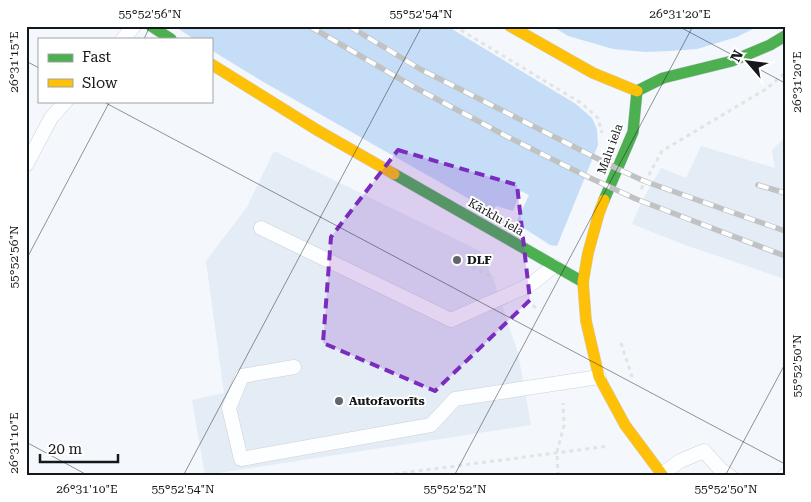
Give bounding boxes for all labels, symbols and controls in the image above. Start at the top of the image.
text: 55°52'56"N [118,7,182,21]
text: 55°52'54"N [389,7,453,21]
text: 26°31'20"E [649,7,711,21]
text: 26°31'15"E [7,31,21,93]
legend [38,38,212,102]
north arrow [724,38,774,88]
text: N [727,47,746,64]
text: Fast [82,48,112,66]
text: 26°31'20"E [790,51,804,113]
text: Slow [82,74,118,92]
street label: Malu iela [594,121,626,176]
street label: Kārklu iela [466,195,527,239]
text: 55°52'56"N [7,225,21,289]
place label: DLF [467,253,492,267]
marker: DLF [451,254,463,266]
text: 55°52'50"N [790,334,804,398]
place label: Autofavorīts [349,394,425,408]
marker: Autofavorīts [333,395,345,407]
text: 26°31'10"E [7,412,21,474]
scale bar [40,432,118,464]
text: 20 m [48,440,83,458]
text: 26°31'10"E [56,482,118,496]
text: 55°52'54"N [151,482,215,496]
text: 55°52'52"N [423,482,487,496]
text: 55°52'50"N [694,482,758,496]

